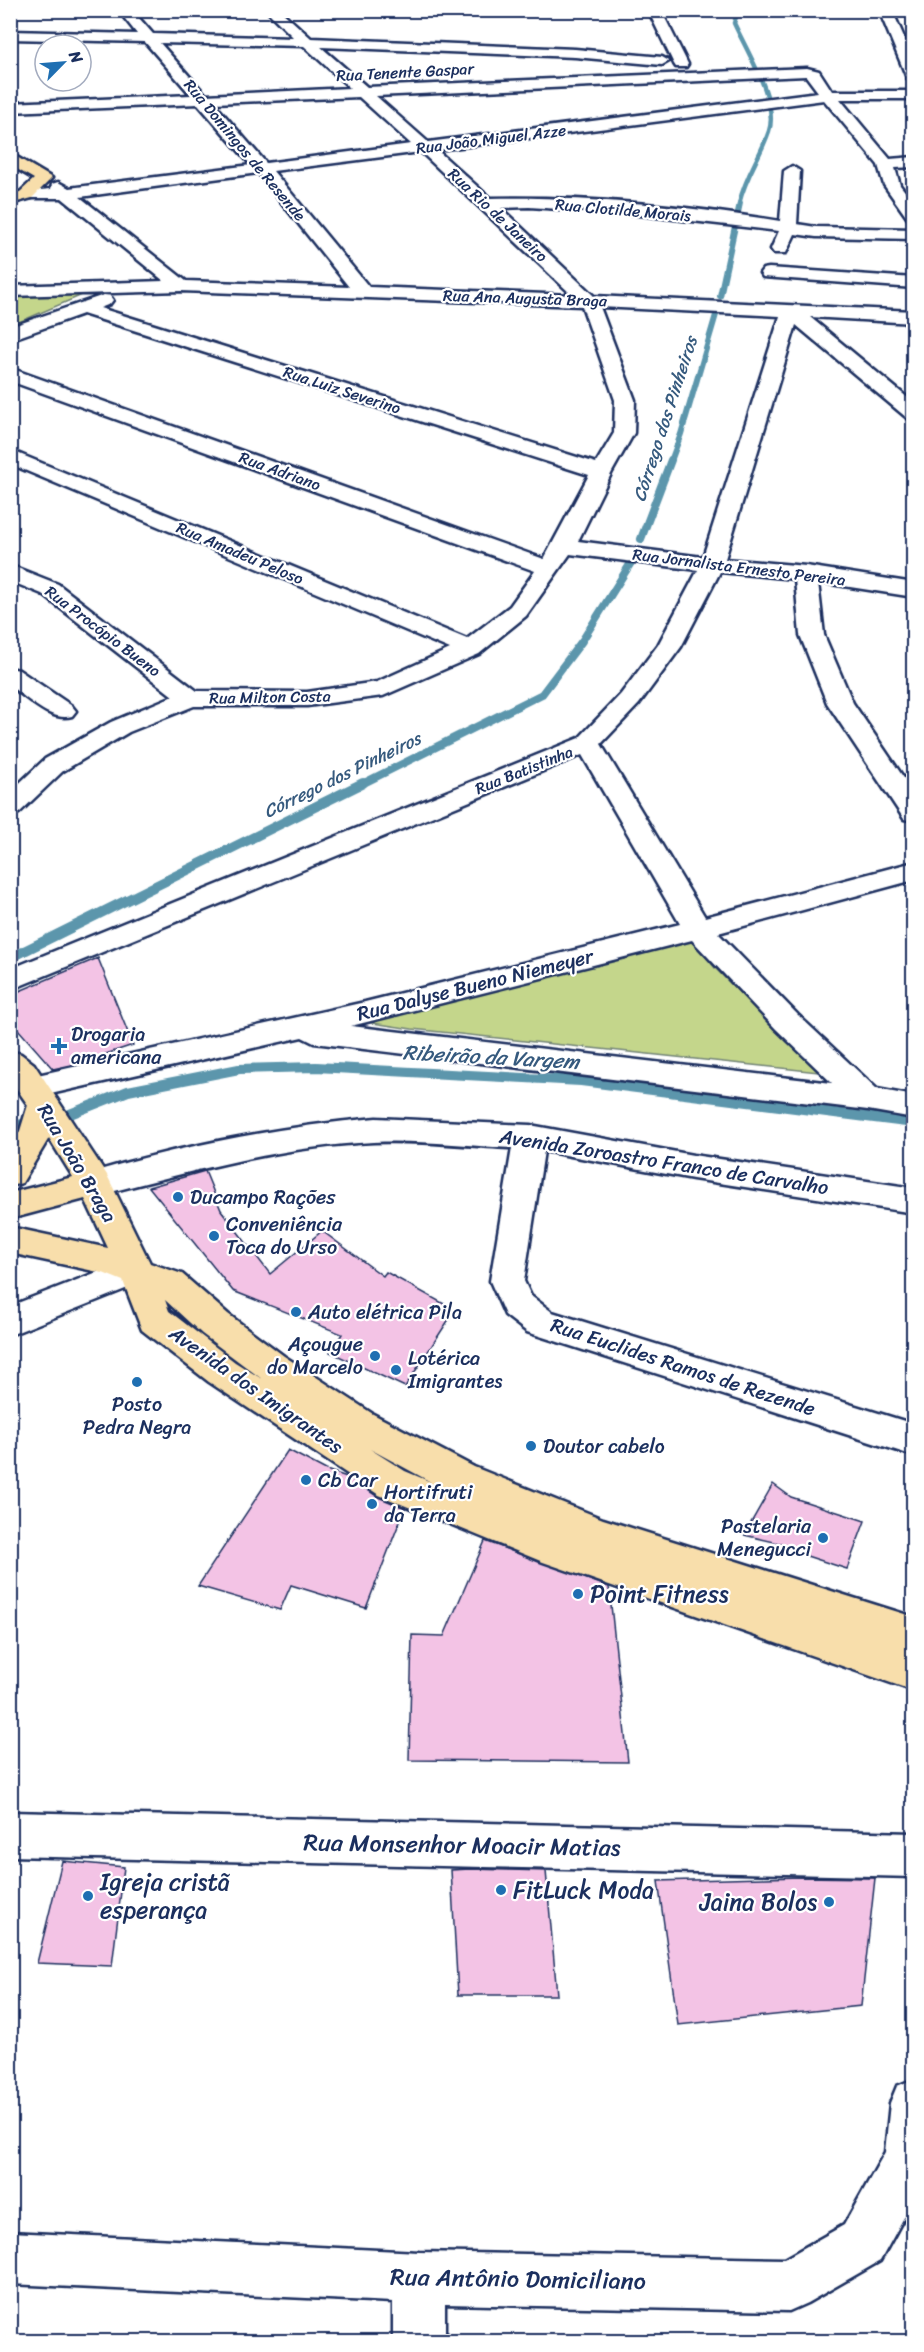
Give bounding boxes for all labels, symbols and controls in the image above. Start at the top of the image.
north arrow [33,33,93,93]
text: N [60,45,92,69]
street label: Rua Tenente Gaspar [335,54,476,90]
street label: Rua Domingos de Resende [176,72,314,228]
street label: Rua João Miguel Azze [414,115,568,163]
street label: Rua Rio de Janeiro [441,160,555,270]
street label: Rua Clotilde Morais [554,190,693,230]
street label: Rua Ana Augusta Braga [443,281,608,315]
water label: Córrego dos Pinheiros [623,330,708,506]
street label: Rua Luiz Severino [279,357,405,423]
street label: Rua Adriano [235,443,325,499]
street label: Rua Amadeu Peloso [172,513,308,593]
street label: Rua Jornalista Ernesto Pereira [631,540,847,594]
street label: Rua Procópio Bueno [39,578,167,684]
street label: Rua Milton Costa [209,681,331,713]
water label: Córrego dos Pinheiros [258,722,429,827]
street label: Rua Batistinha [471,737,577,803]
street label: Rua Dalyse Bueno Niemeyer [353,938,599,1031]
place label: Drogaria americana [71,1017,162,1075]
water label: Ribeirão da Vargem [402,1033,582,1081]
marker: Drogaria americana [52,1039,66,1053]
street label: Rua João Braga [27,1097,127,1229]
street label: Avenida Zoroastro Franco de Carvalho [496,1119,831,1205]
place label: Ducampo Rações [190,1180,336,1215]
marker: Ducampo Rações [171,1190,185,1204]
place label: Conveniência Toca do Urso [226,1207,343,1265]
marker: Conveniência Toca do Urso [207,1229,221,1243]
place label: Auto elétrica Pila [307,1295,462,1330]
marker: Auto elétrica Pila [289,1305,303,1319]
street label: Rua Euclides Ramos de Rezende [546,1308,820,1426]
street label: Avenida dos Imigrantes [161,1316,351,1464]
place label: Açougue do Marcelo [267,1327,363,1385]
place label: Lotérica Imigrantes [407,1341,503,1399]
marker: Açougue do Marcelo [368,1349,382,1363]
marker: Lotérica Imigrantes [389,1363,403,1377]
marker: Posto Pedra Negra [130,1375,144,1389]
place label: Posto Pedra Negra [83,1387,191,1445]
place label: Doutor cabelo [543,1429,665,1464]
marker: Doutor cabelo [524,1439,538,1453]
place label: Cb Car [318,1463,379,1498]
marker: Cb Car [299,1473,313,1487]
place label: Hortifruti da Terra [384,1475,474,1533]
marker: Hortifruti da Terra [365,1497,379,1511]
place label: Pastelaria Menegucci [717,1509,812,1567]
marker: Pastelaria Menegucci [816,1531,830,1545]
place label: Point Fitness [590,1573,729,1615]
marker: Point Fitness [571,1587,585,1601]
street label: Rua Monsenhor Moacir Matias [303,1821,621,1869]
place label: Igreja cristã esperança [99,1861,231,1931]
place label: FitLuck Moda [513,1869,654,1911]
place label: Jaina Bolos [698,1881,817,1923]
marker: FitLuck Moda [494,1883,508,1897]
marker: Igreja cristã esperança [81,1889,95,1903]
marker: Jaina Bolos [822,1895,836,1909]
street label: Rua Antônio Domiciliano [390,2256,646,2302]

